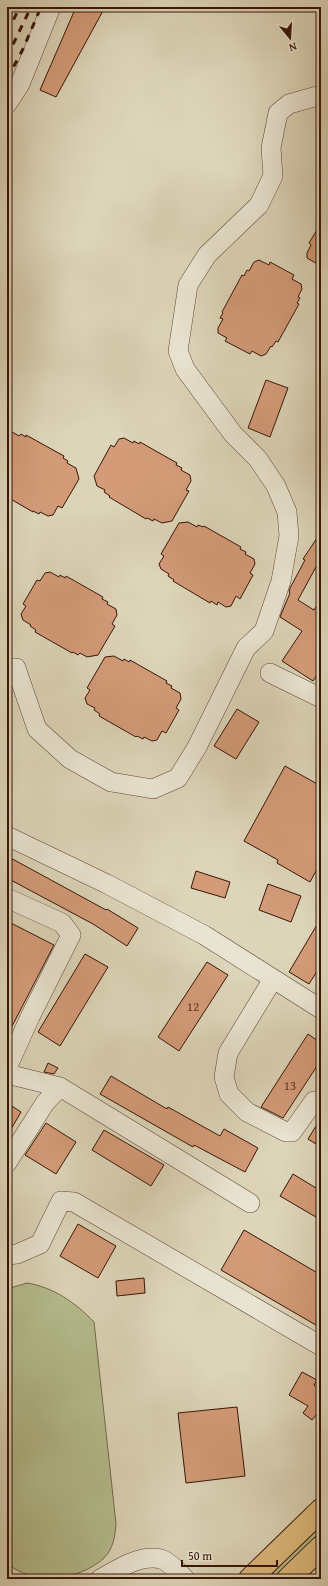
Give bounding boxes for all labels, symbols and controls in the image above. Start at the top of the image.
north arrow [270,18,310,58]
text: N [287,39,299,56]
house number: 12 [187,997,199,1016]
house number: 13 [284,1076,296,1095]
scale bar [182,1542,277,1568]
text: 50 m [188,1547,212,1564]

